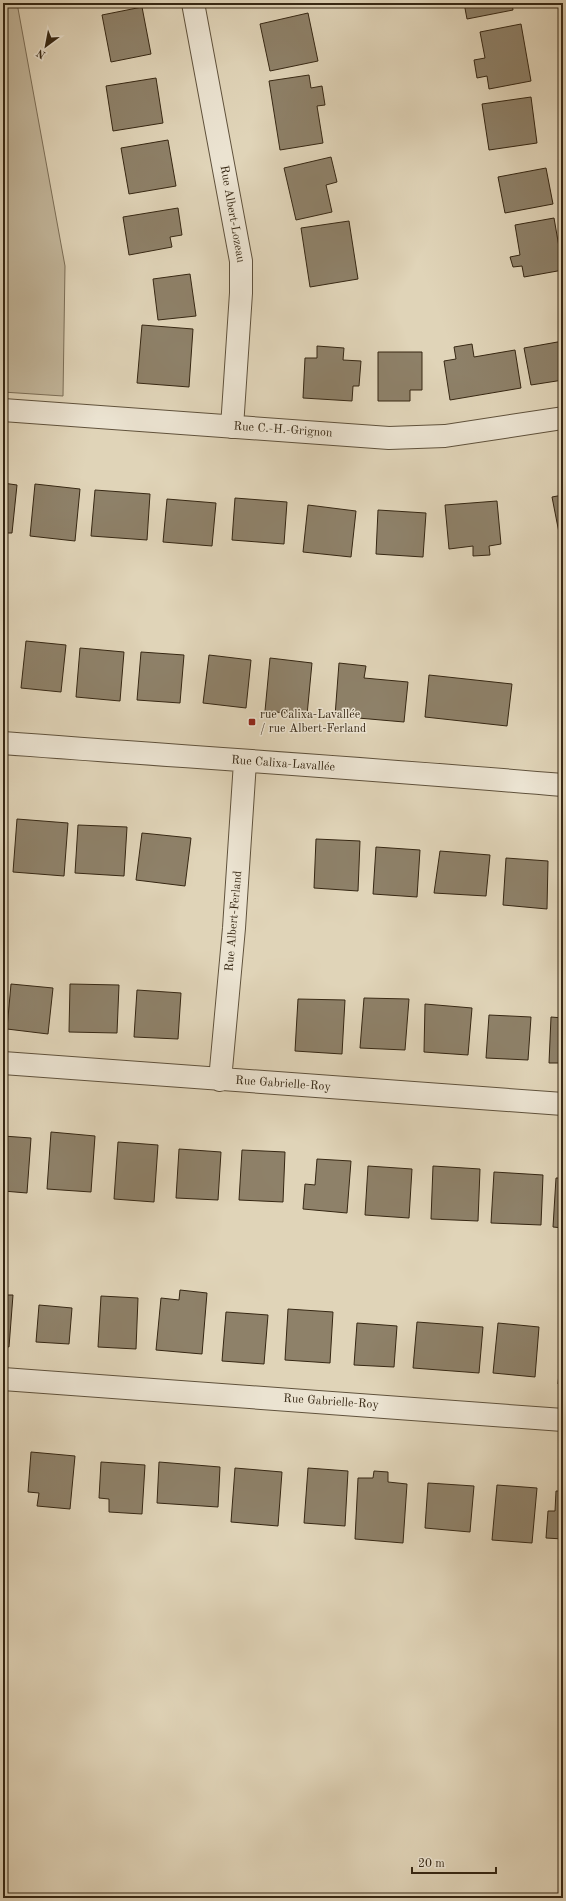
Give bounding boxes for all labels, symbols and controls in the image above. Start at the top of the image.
north arrow [26,26,66,66]
text: N [35,46,48,60]
street label: Rue Albert-Lozeau [218,164,247,264]
street label: Rue C.-H.-Grignon [233,421,333,439]
place label: rue Calixa-Lavallée / rue Albert-Ferland [260,709,366,735]
marker: rue Calixa-Lavallée / rue Albert-Ferland [247,717,257,727]
street label: Rue Calixa-Lavallée [231,754,336,774]
street label: Rue Albert-Ferland [224,870,244,972]
street label: Rue Gabrielle-Roy [235,1075,332,1093]
street label: Rue Gabrielle-Roy [283,1393,380,1411]
scale bar [412,1849,496,1875]
text: 20 m [418,1858,445,1870]

